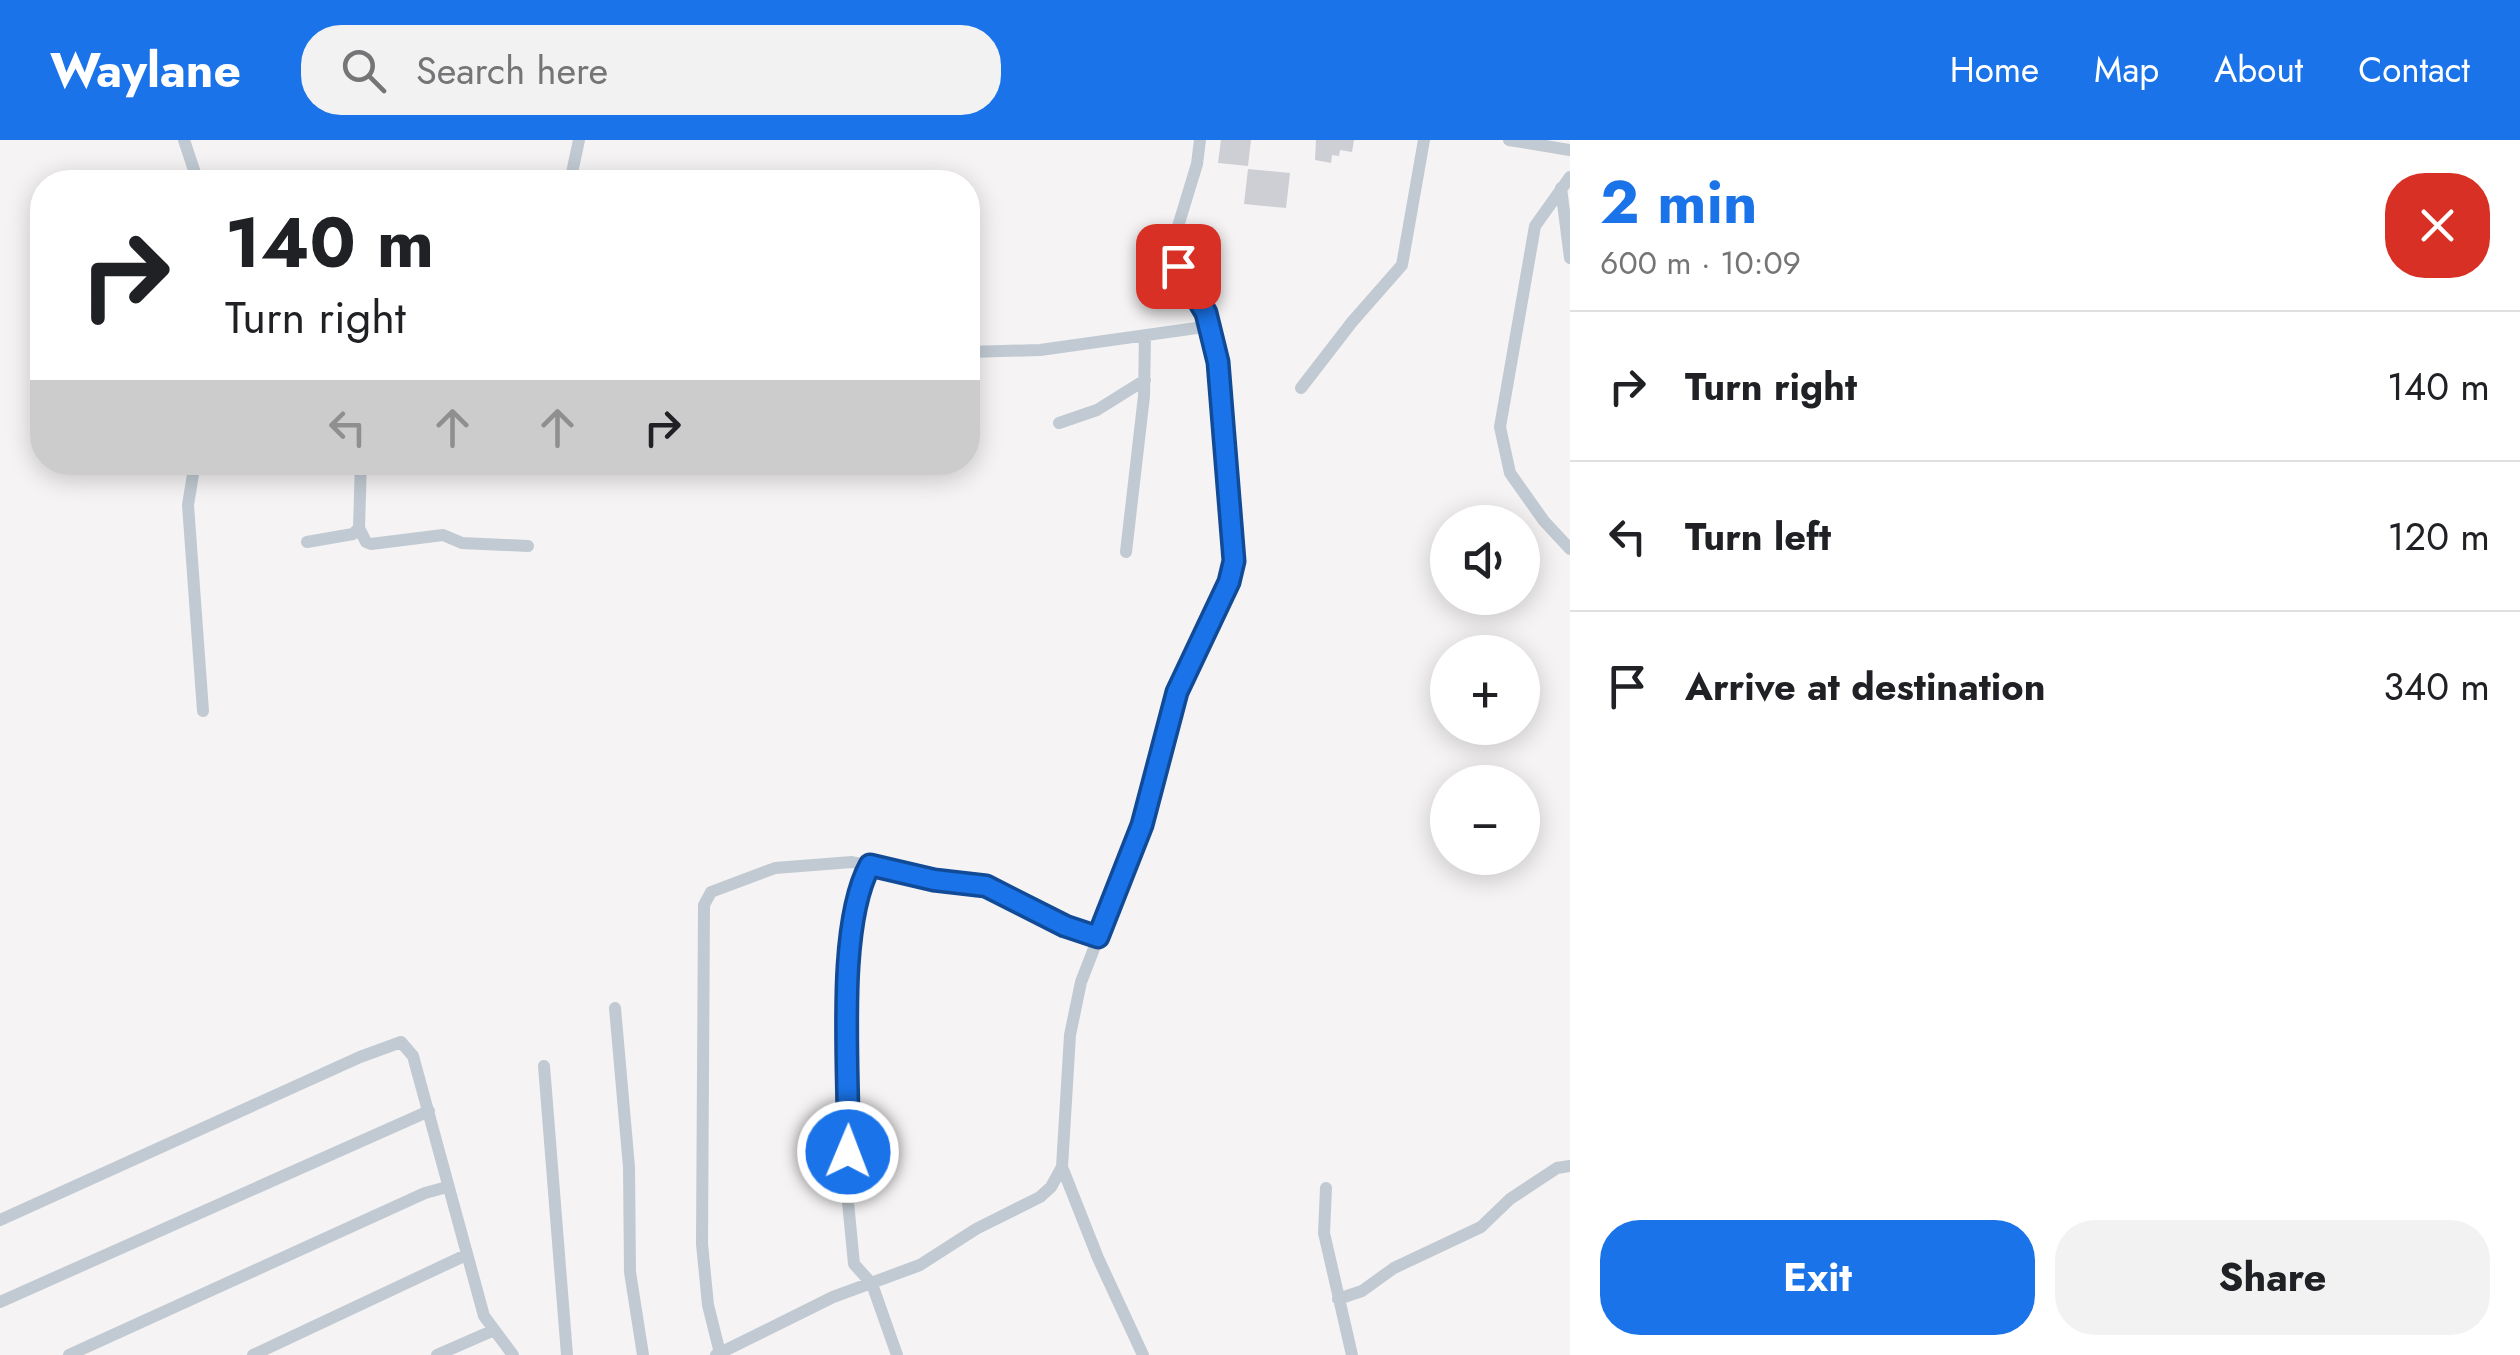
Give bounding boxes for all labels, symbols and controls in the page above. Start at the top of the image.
search box [301,25,1001,115]
text: Waylane [50,36,241,105]
icon: search [336,43,391,98]
text: Search here [416,43,608,98]
text: Home [1950,45,2039,95]
text: Map [2094,45,2159,95]
text: About [2214,45,2303,95]
text: Contact [2358,45,2470,95]
text: 2 min [1600,159,1758,246]
button: close [2385,173,2490,278]
text: 140 m [225,192,434,293]
icon: right [60,210,190,340]
pin [1136,224,1221,309]
icon: arrive [1151,239,1206,294]
text: 600 m · 10:09 [1600,240,1801,286]
text: Turn right [225,285,406,350]
icon: right [1600,359,1655,414]
text: Turn right [1685,359,1857,414]
text: 140 m [2387,359,2490,414]
icon: left [320,400,375,455]
icon: ahead [425,400,480,455]
icon: ahead [530,400,585,455]
icon: right [635,400,690,455]
map controls [1430,505,1540,875]
button: sound [1430,505,1540,615]
icon: left [1600,509,1655,564]
text: Turn left [1685,509,1831,564]
text: 120 m [2387,509,2490,564]
button: + [1430,635,1540,745]
icon: arrive [1600,659,1655,714]
text: Arrive at destination [1685,659,2046,714]
text: 340 m [2383,659,2490,714]
button: − [1430,765,1540,875]
position arrow [796,1100,900,1204]
button: Exit [1600,1220,2035,1335]
button: Share [2055,1220,2490,1335]

